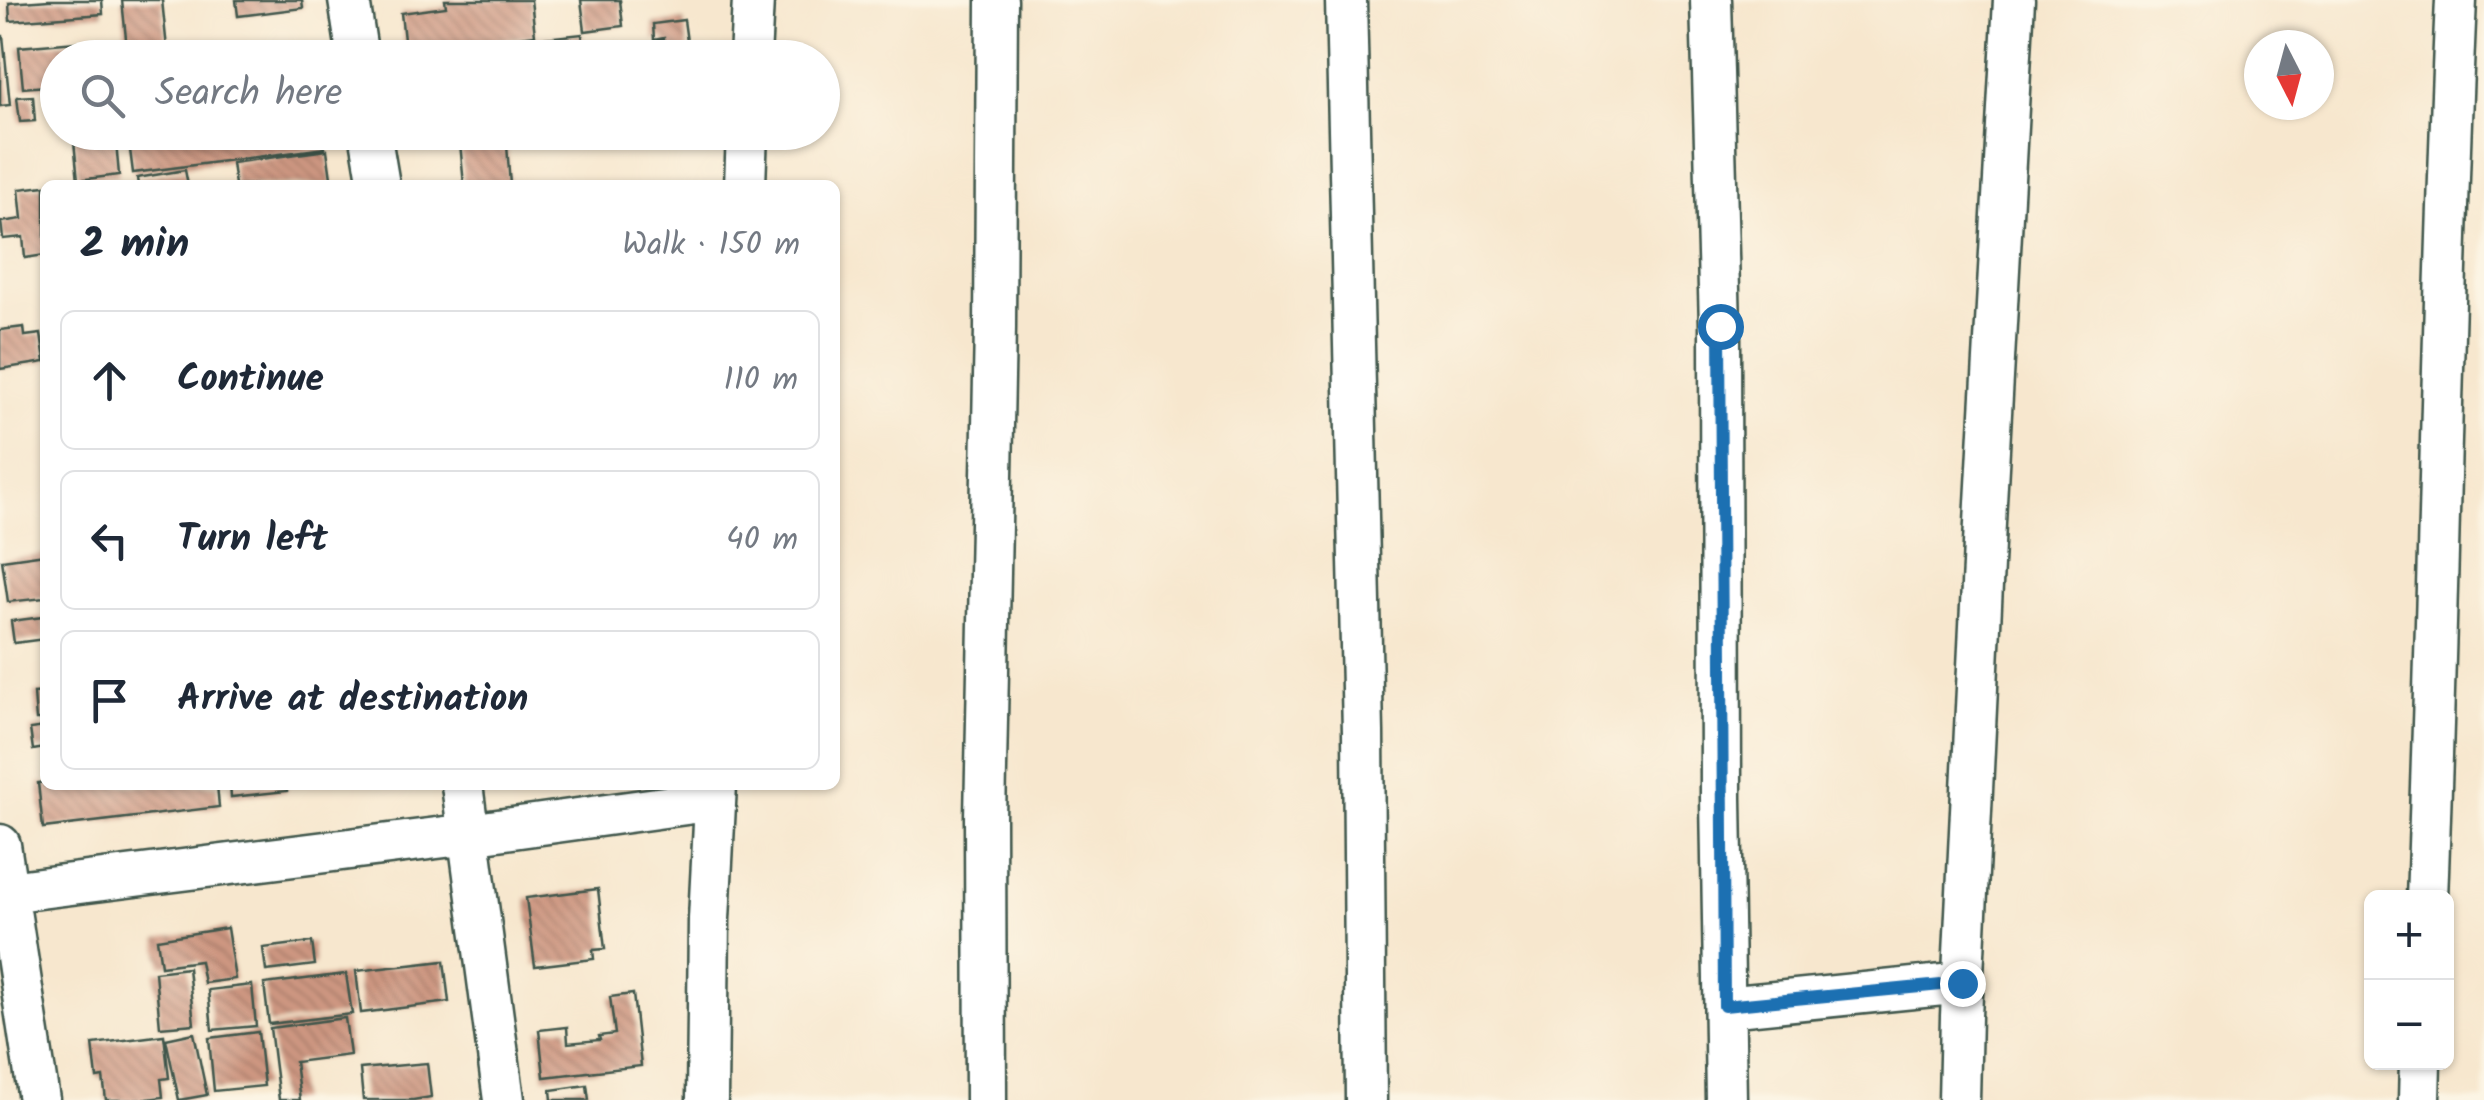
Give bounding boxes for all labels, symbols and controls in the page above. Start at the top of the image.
north arrow [2244,30,2334,120]
search box [40,40,840,150]
text: Search here [155,65,342,125]
icon: search [75,68,130,123]
text: 2 min [80,212,189,279]
text: Walk · 150 m [622,220,800,271]
route start [1698,304,1744,350]
text: Continue [177,350,324,410]
icon: ahead [82,353,137,408]
text: 110 m [724,355,798,406]
text: Turn left [177,510,328,570]
icon: left [82,513,137,568]
text: 40 m [726,515,798,566]
text: Arrive at destination [177,670,528,730]
icon: arrive [82,673,137,728]
map controls [2364,890,2454,1070]
button: + [2364,890,2454,980]
route end [1940,961,1986,1007]
button: − [2364,980,2454,1070]

